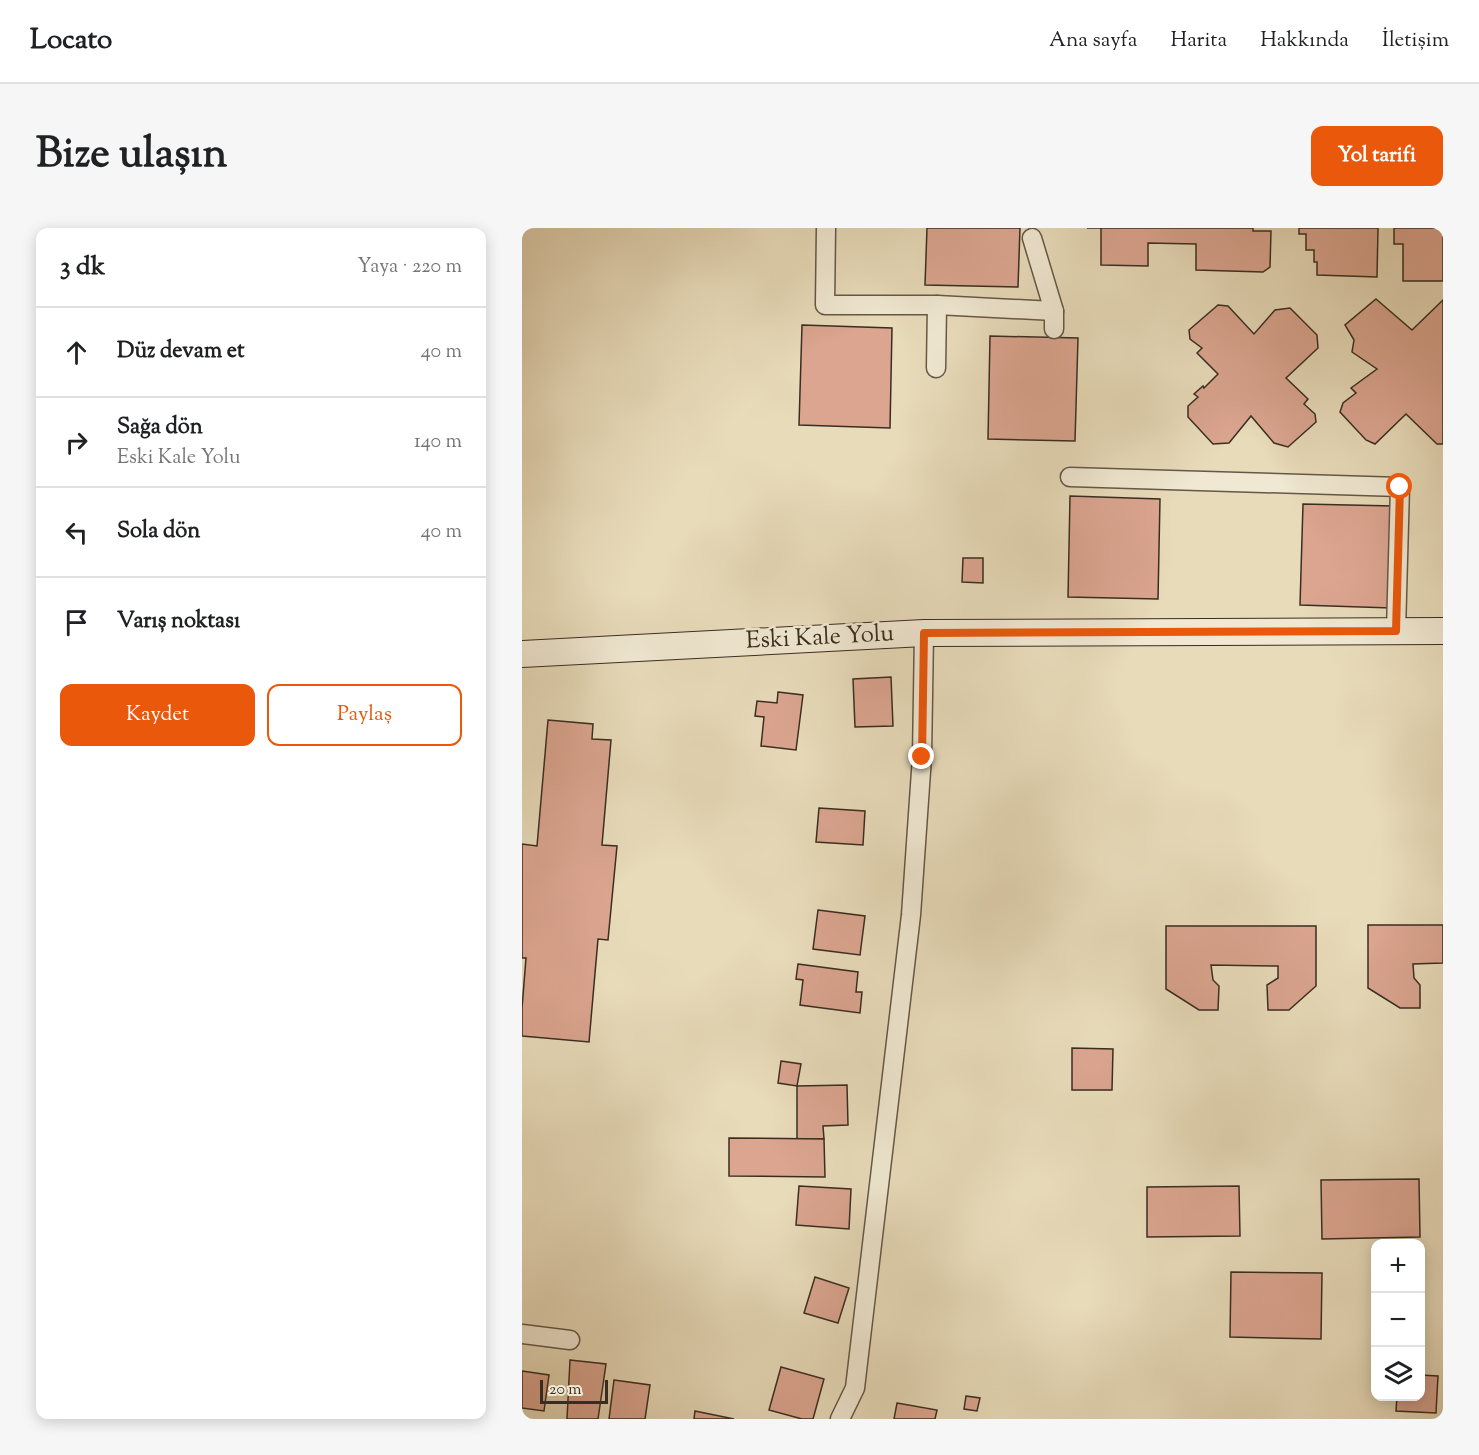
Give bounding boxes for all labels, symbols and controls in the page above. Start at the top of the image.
text: Locato [30,21,112,61]
text: Ana sayfa [1049,26,1138,56]
text: Harita [1171,26,1227,56]
text: Hakkında [1260,26,1349,56]
text: İletişim [1382,26,1449,56]
text: Bize ulaşın [36,126,227,186]
button: Yol tarifi [1311,126,1443,186]
text: 3 dk [60,249,105,286]
text: Yaya · 220 m [357,253,462,282]
icon: ahead [60,336,93,369]
text: Düz devam et [117,336,244,368]
text: 40 m [421,338,462,367]
text: Sağa dön [117,412,203,444]
icon: right [60,426,93,459]
text: 140 m [414,428,462,457]
text: Eski Kale Yolu [117,444,240,473]
route start [1386,473,1412,499]
icon: left [60,516,93,549]
text: Sola dön [117,516,200,548]
text: 40 m [421,518,462,547]
icon: arrive [60,606,93,639]
text: Varış noktası [117,606,240,638]
street label: Eski Kale Yolu [745,617,895,659]
button: Kaydet [60,684,255,746]
button: Paylaş [267,684,462,746]
route end [908,743,934,769]
map controls [1371,1239,1425,1401]
button: + [1371,1239,1425,1293]
button: − [1371,1293,1425,1347]
button: layers [1371,1347,1425,1401]
scale bar [540,1377,608,1404]
text: 20 m [549,1379,582,1402]

